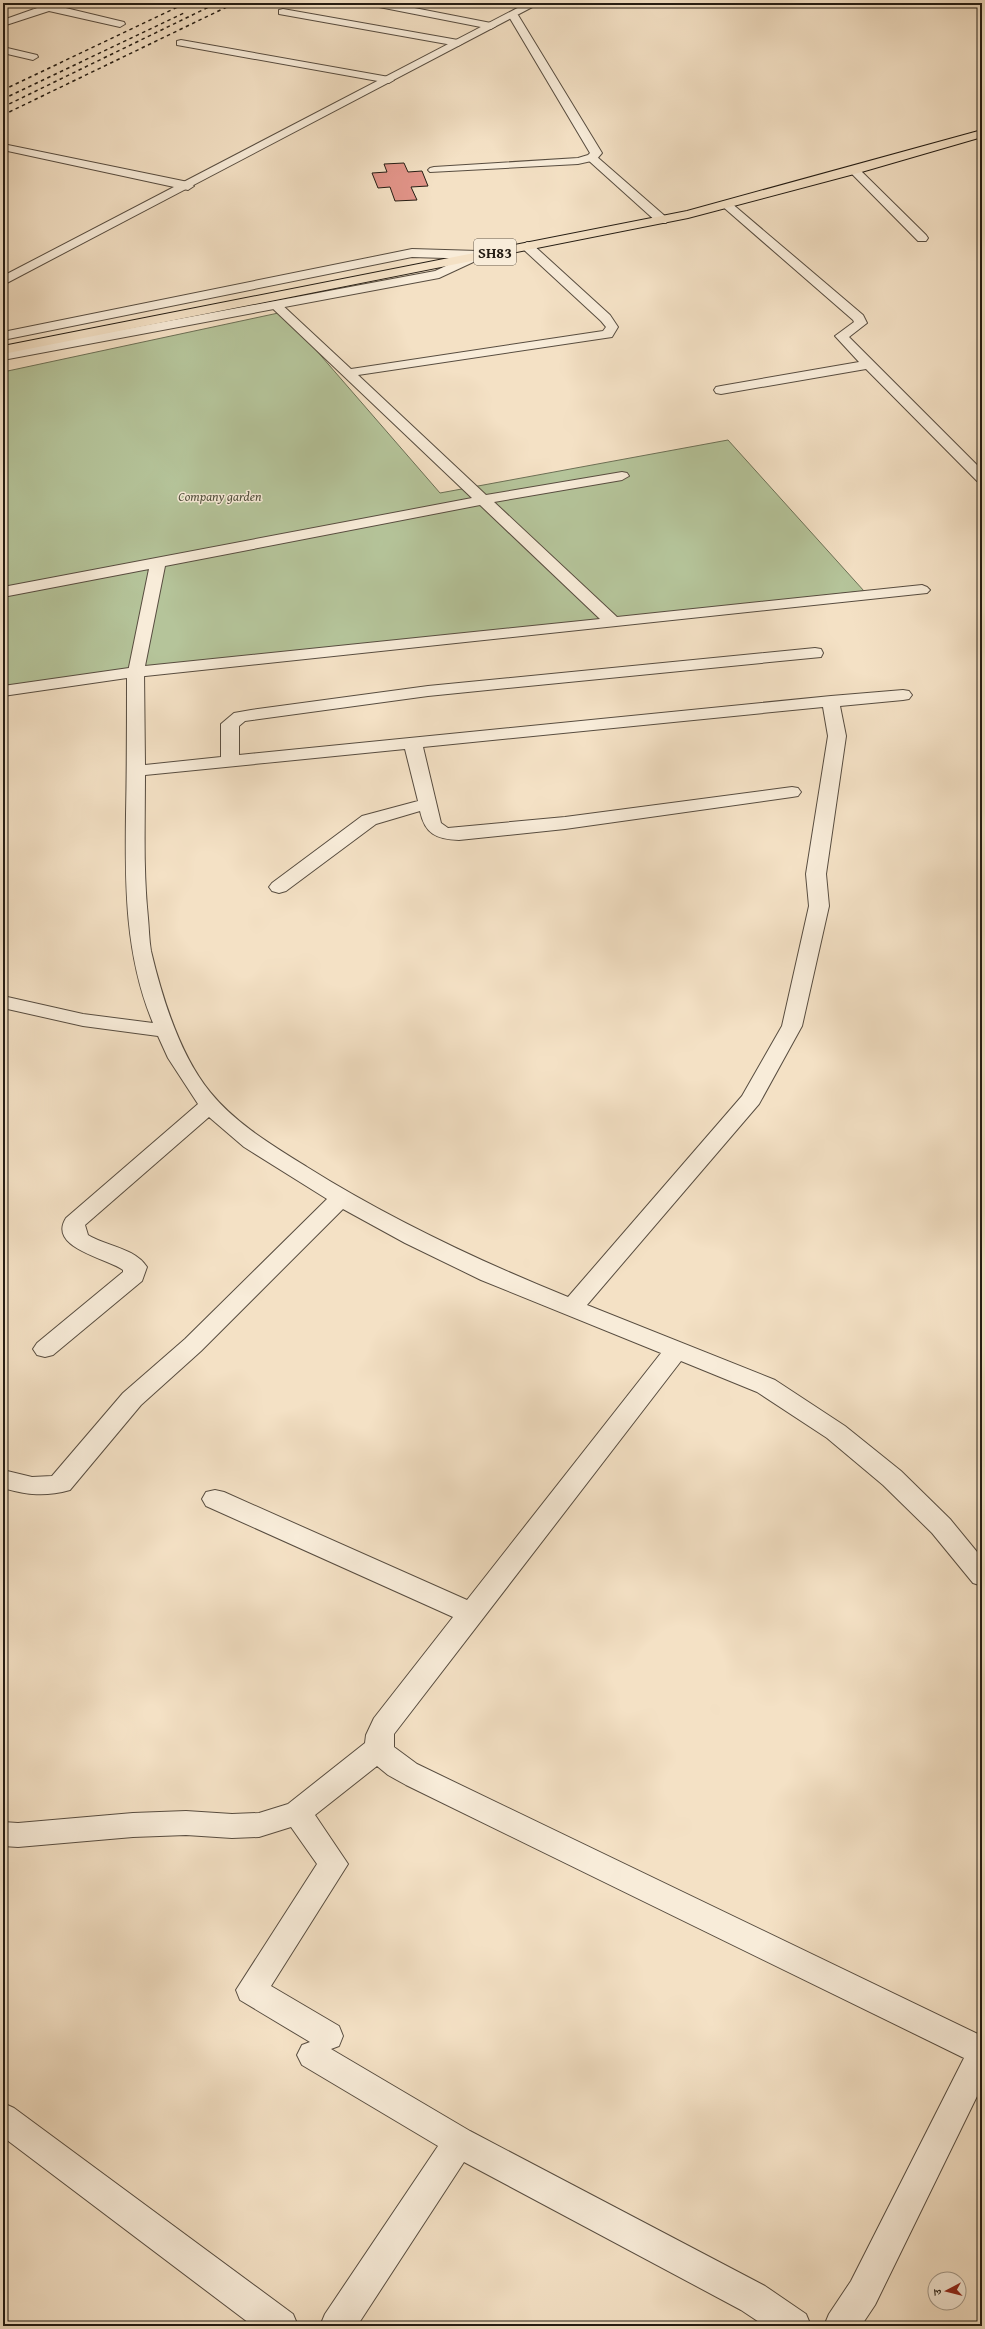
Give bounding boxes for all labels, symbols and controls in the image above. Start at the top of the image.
road number: SH83 [474,239,516,265]
park label: Company garden [178,487,262,506]
north arrow [927,2271,967,2311]
text: उ [929,2287,945,2297]

